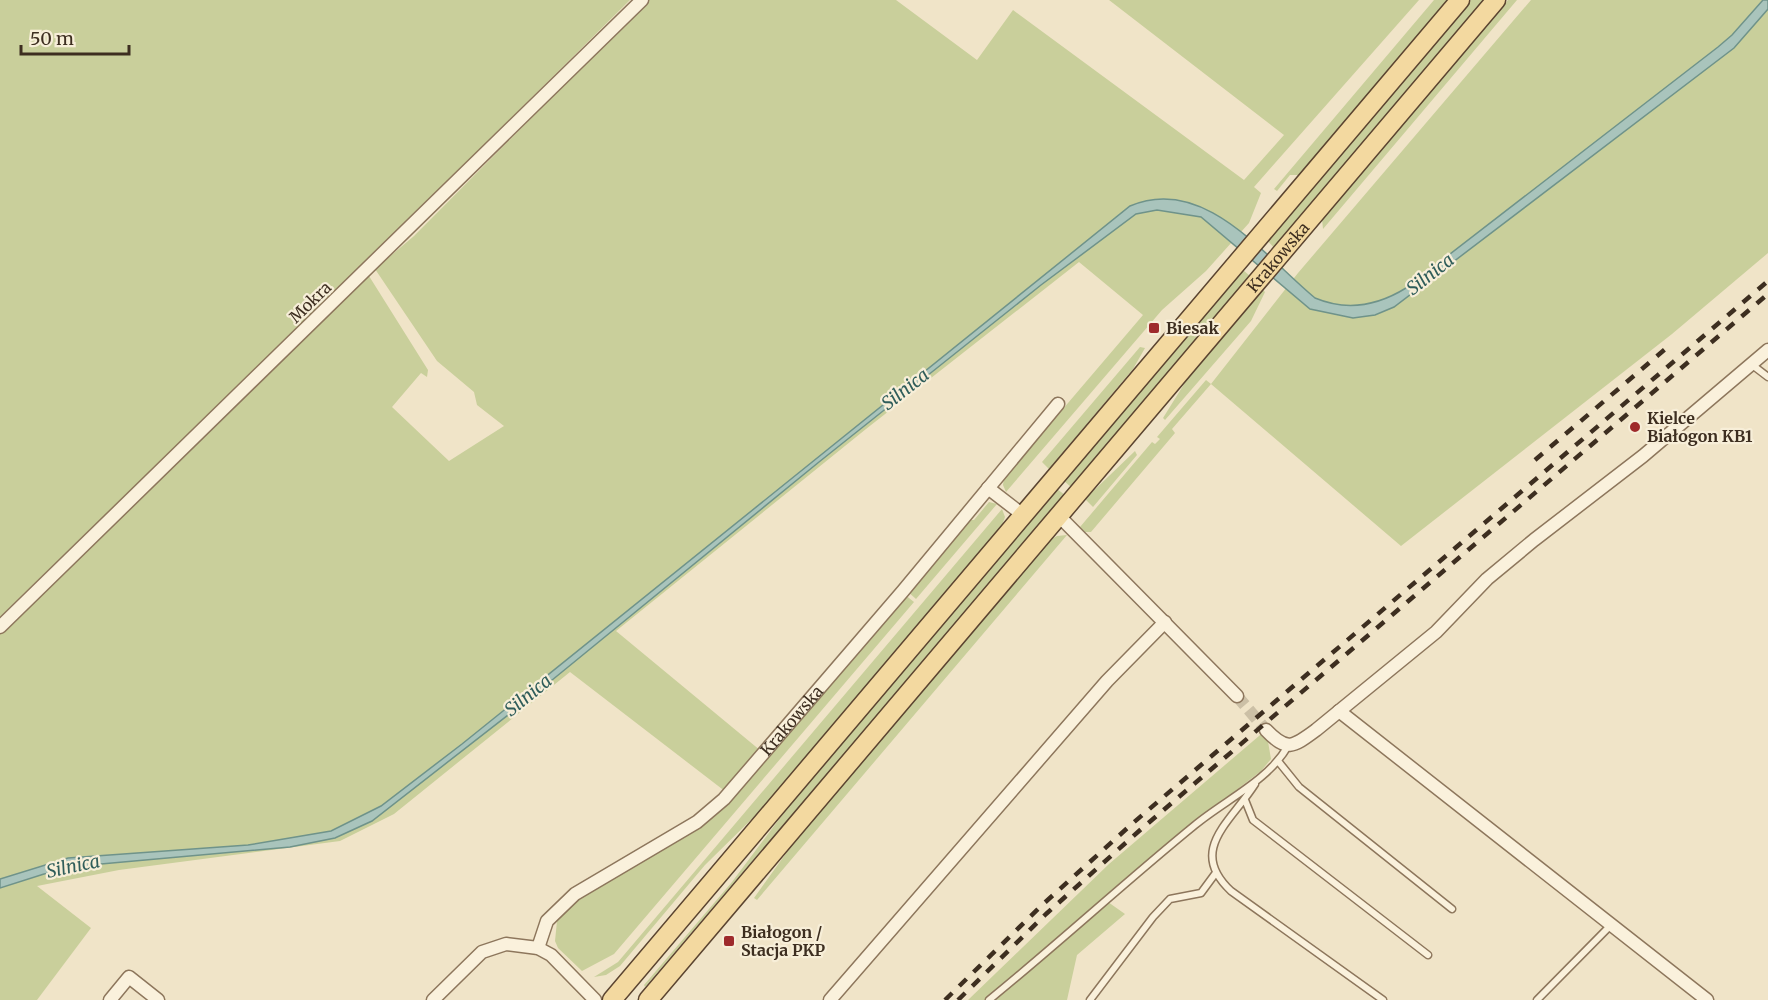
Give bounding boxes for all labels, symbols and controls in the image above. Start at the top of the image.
scale bar [21,18,129,56]
text: 50 m [30,27,74,50]
street label: Krakowska [1242,218,1314,296]
water label: Silnica [1402,248,1458,300]
street label: Mokra [285,277,335,327]
place label: Biesak [1166,318,1220,338]
marker: Biesak [1147,321,1161,335]
water label: Silnica [877,363,933,415]
place label: Kielce Białogon KB1 [1647,408,1753,446]
marker: Kielce Białogon KB1 [1628,420,1642,434]
water label: Silnica [500,669,556,721]
street label: Krakowska [756,681,827,760]
water label: Silnica [44,849,102,883]
place label: Białogon / Stacja PKP [741,922,826,960]
marker: Białogon / Stacja PKP [722,934,736,948]

